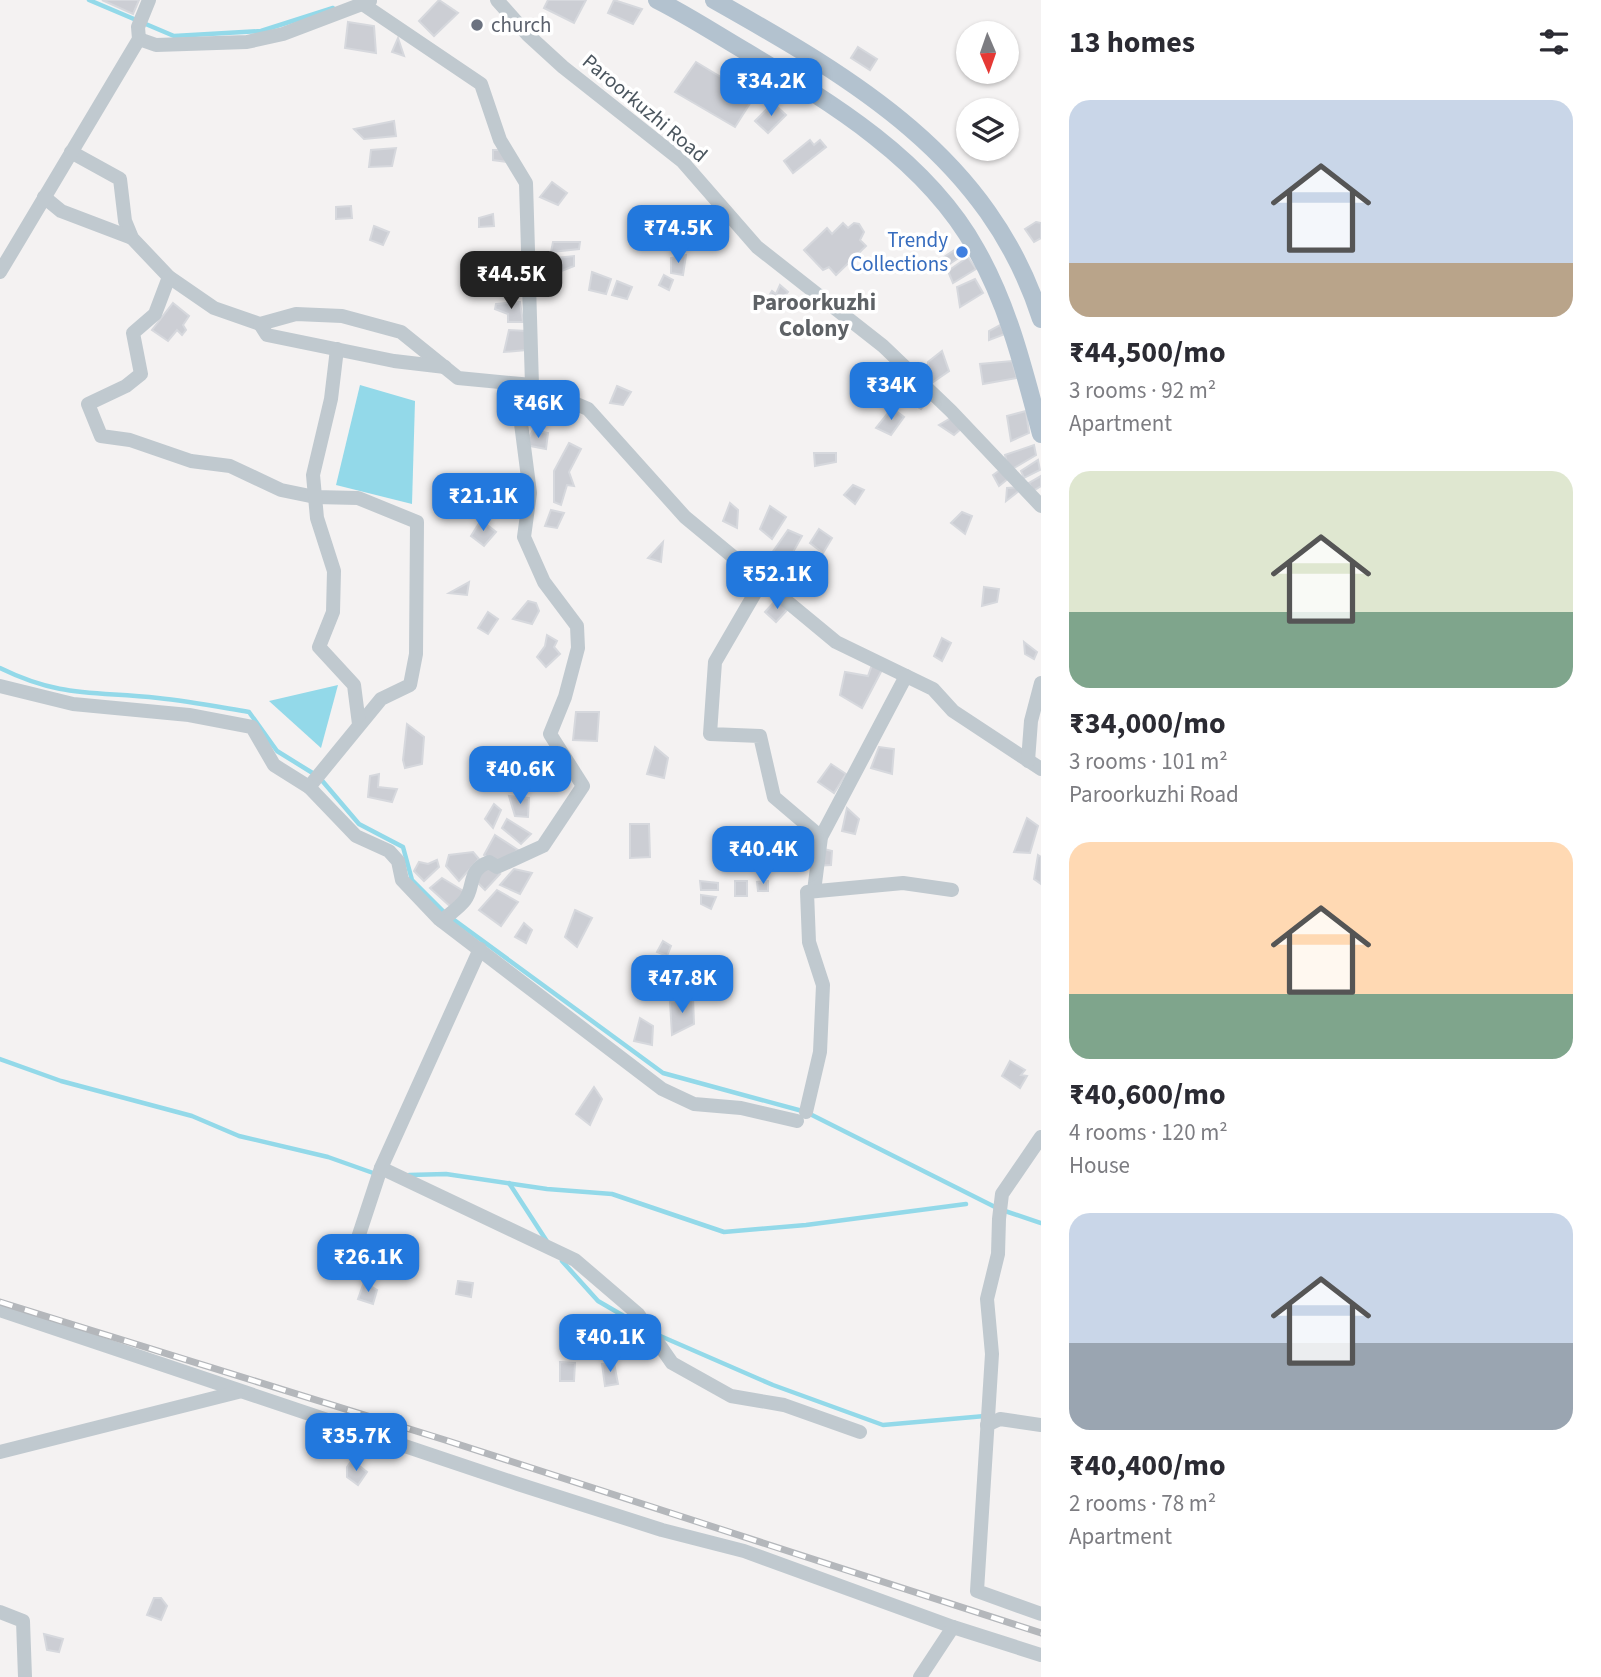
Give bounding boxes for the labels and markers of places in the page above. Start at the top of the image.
place label: church [491,10,552,40]
marker: church [469,17,485,33]
pin: ₹34.2K [714,58,828,118]
pin: ₹74.5K [621,205,735,265]
place label: Trendy Collections [850,225,948,279]
marker: Trendy Collections [954,244,970,260]
pin: ₹44.5K [454,252,568,311]
pin: ₹34K [850,362,932,422]
pin: ₹46K [497,380,579,440]
pin: ₹21.1K [426,474,540,533]
pin: ₹52.1K [720,552,834,611]
pin: ₹40.6K [463,746,577,806]
pin: ₹40.4K [706,826,820,886]
pin: ₹47.8K [625,956,739,1015]
pin: ₹26.1K [311,1234,425,1294]
pin: ₹40.1K [553,1314,667,1374]
pin: ₹35.7K [299,1414,413,1473]

